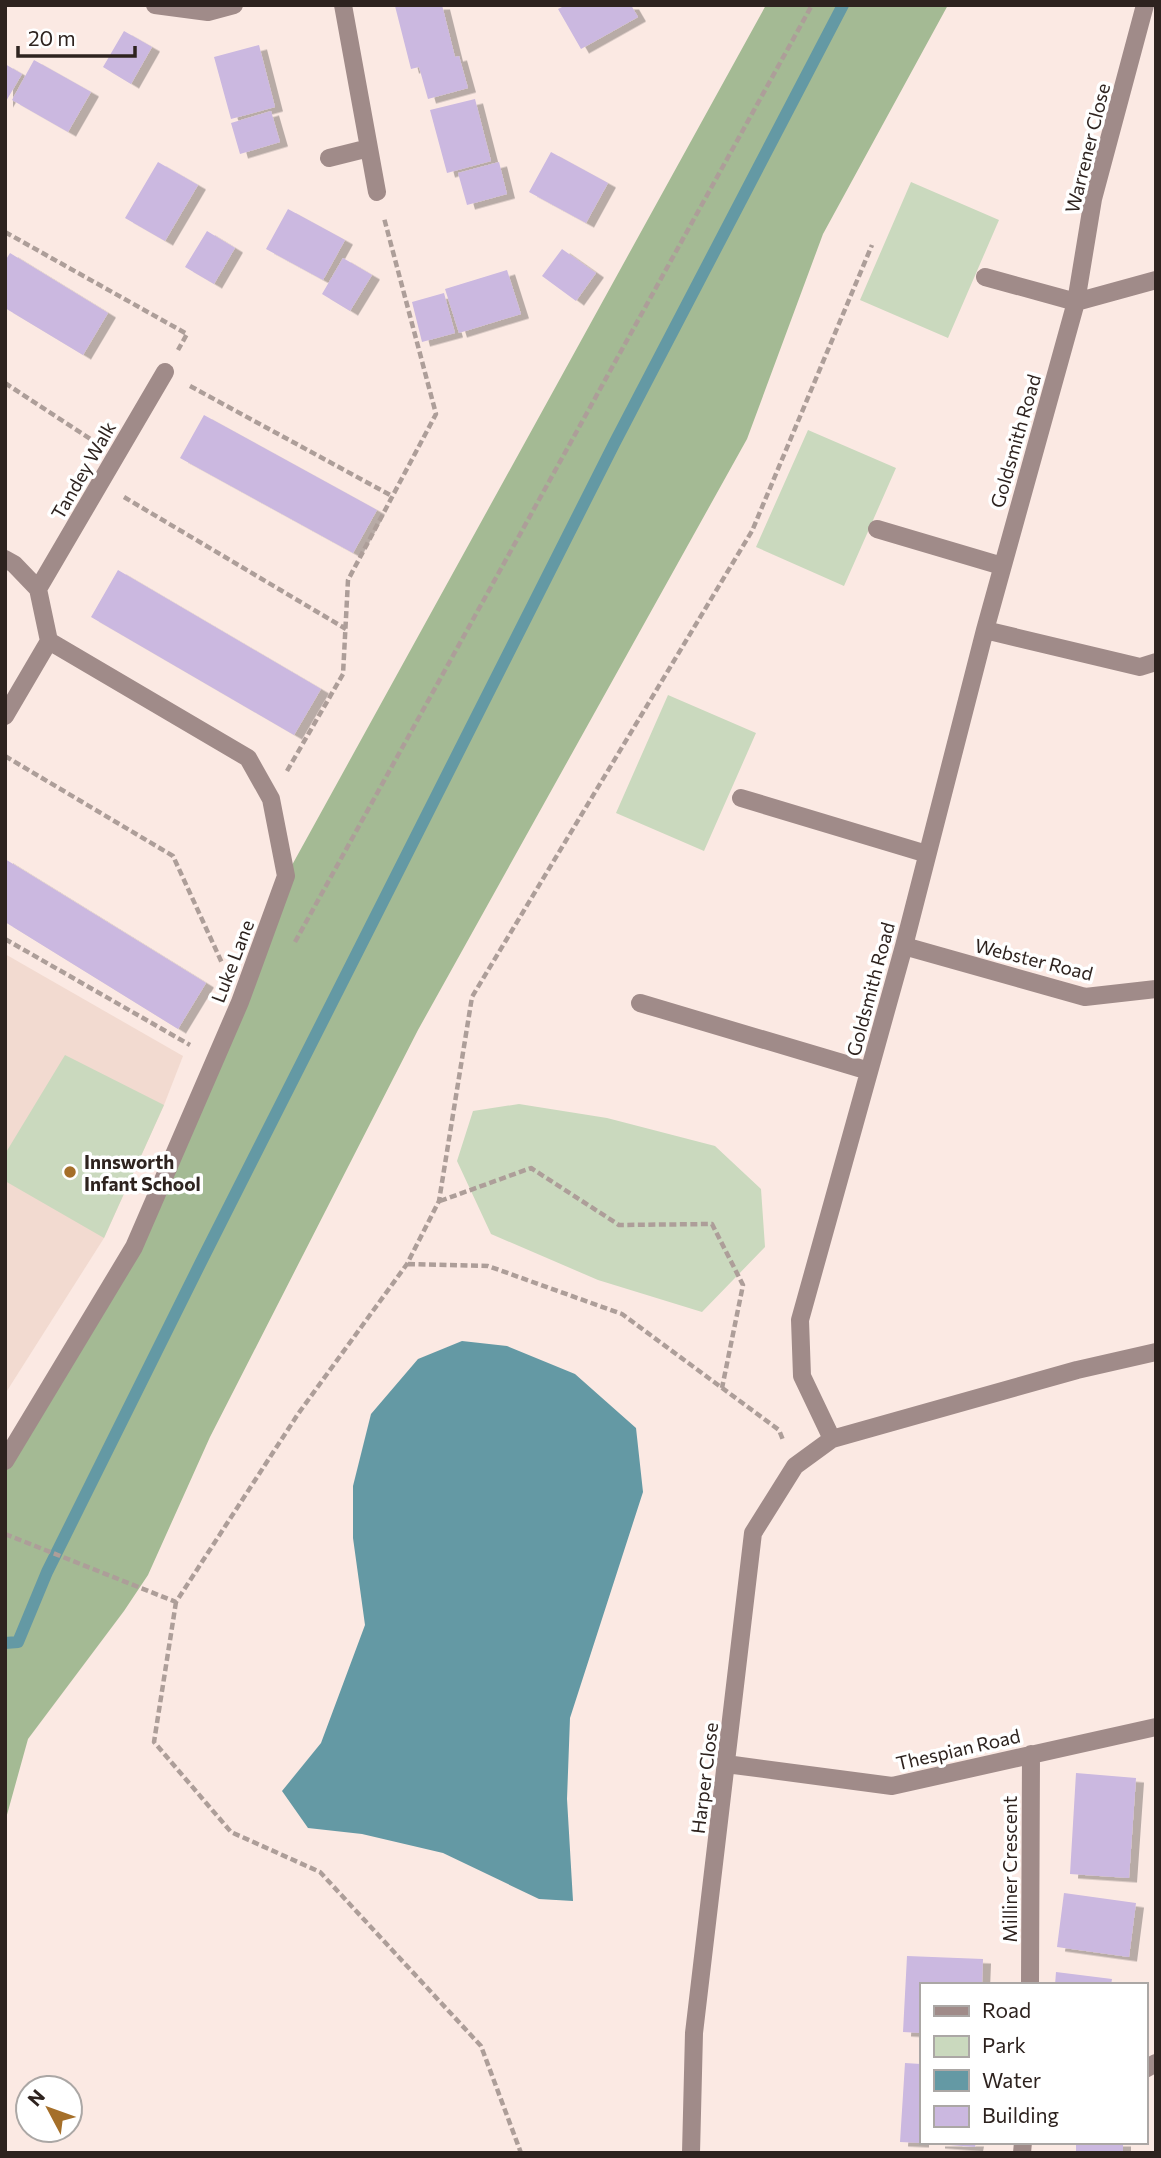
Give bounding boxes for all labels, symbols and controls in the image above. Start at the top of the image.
scale bar [18,14,135,58]
text: 20 m [28,25,76,50]
street label: Warrener Close [1060,81,1114,215]
street label: Goldsmith Road [985,372,1045,510]
street label: Tandey Walk [46,417,120,523]
street label: Luke Lane [206,916,258,1006]
street label: Goldsmith Road [841,919,899,1059]
street label: Webster Road [973,933,1095,985]
place label: Innsworth Infant School [84,1150,201,1195]
marker: Innsworth Infant School [62,1164,78,1180]
street label: Harper Close [686,1721,722,1835]
street label: Thespian Road [894,1724,1022,1774]
street label: Milliner Crescent [998,1795,1021,1942]
legend [920,1983,1147,2144]
text: Road [982,1997,1031,2022]
text: Park [982,2032,1026,2057]
text: Water [982,2067,1041,2092]
north arrow [14,2074,84,2144]
text: N [22,2085,49,2110]
text: Building [982,2102,1059,2127]

